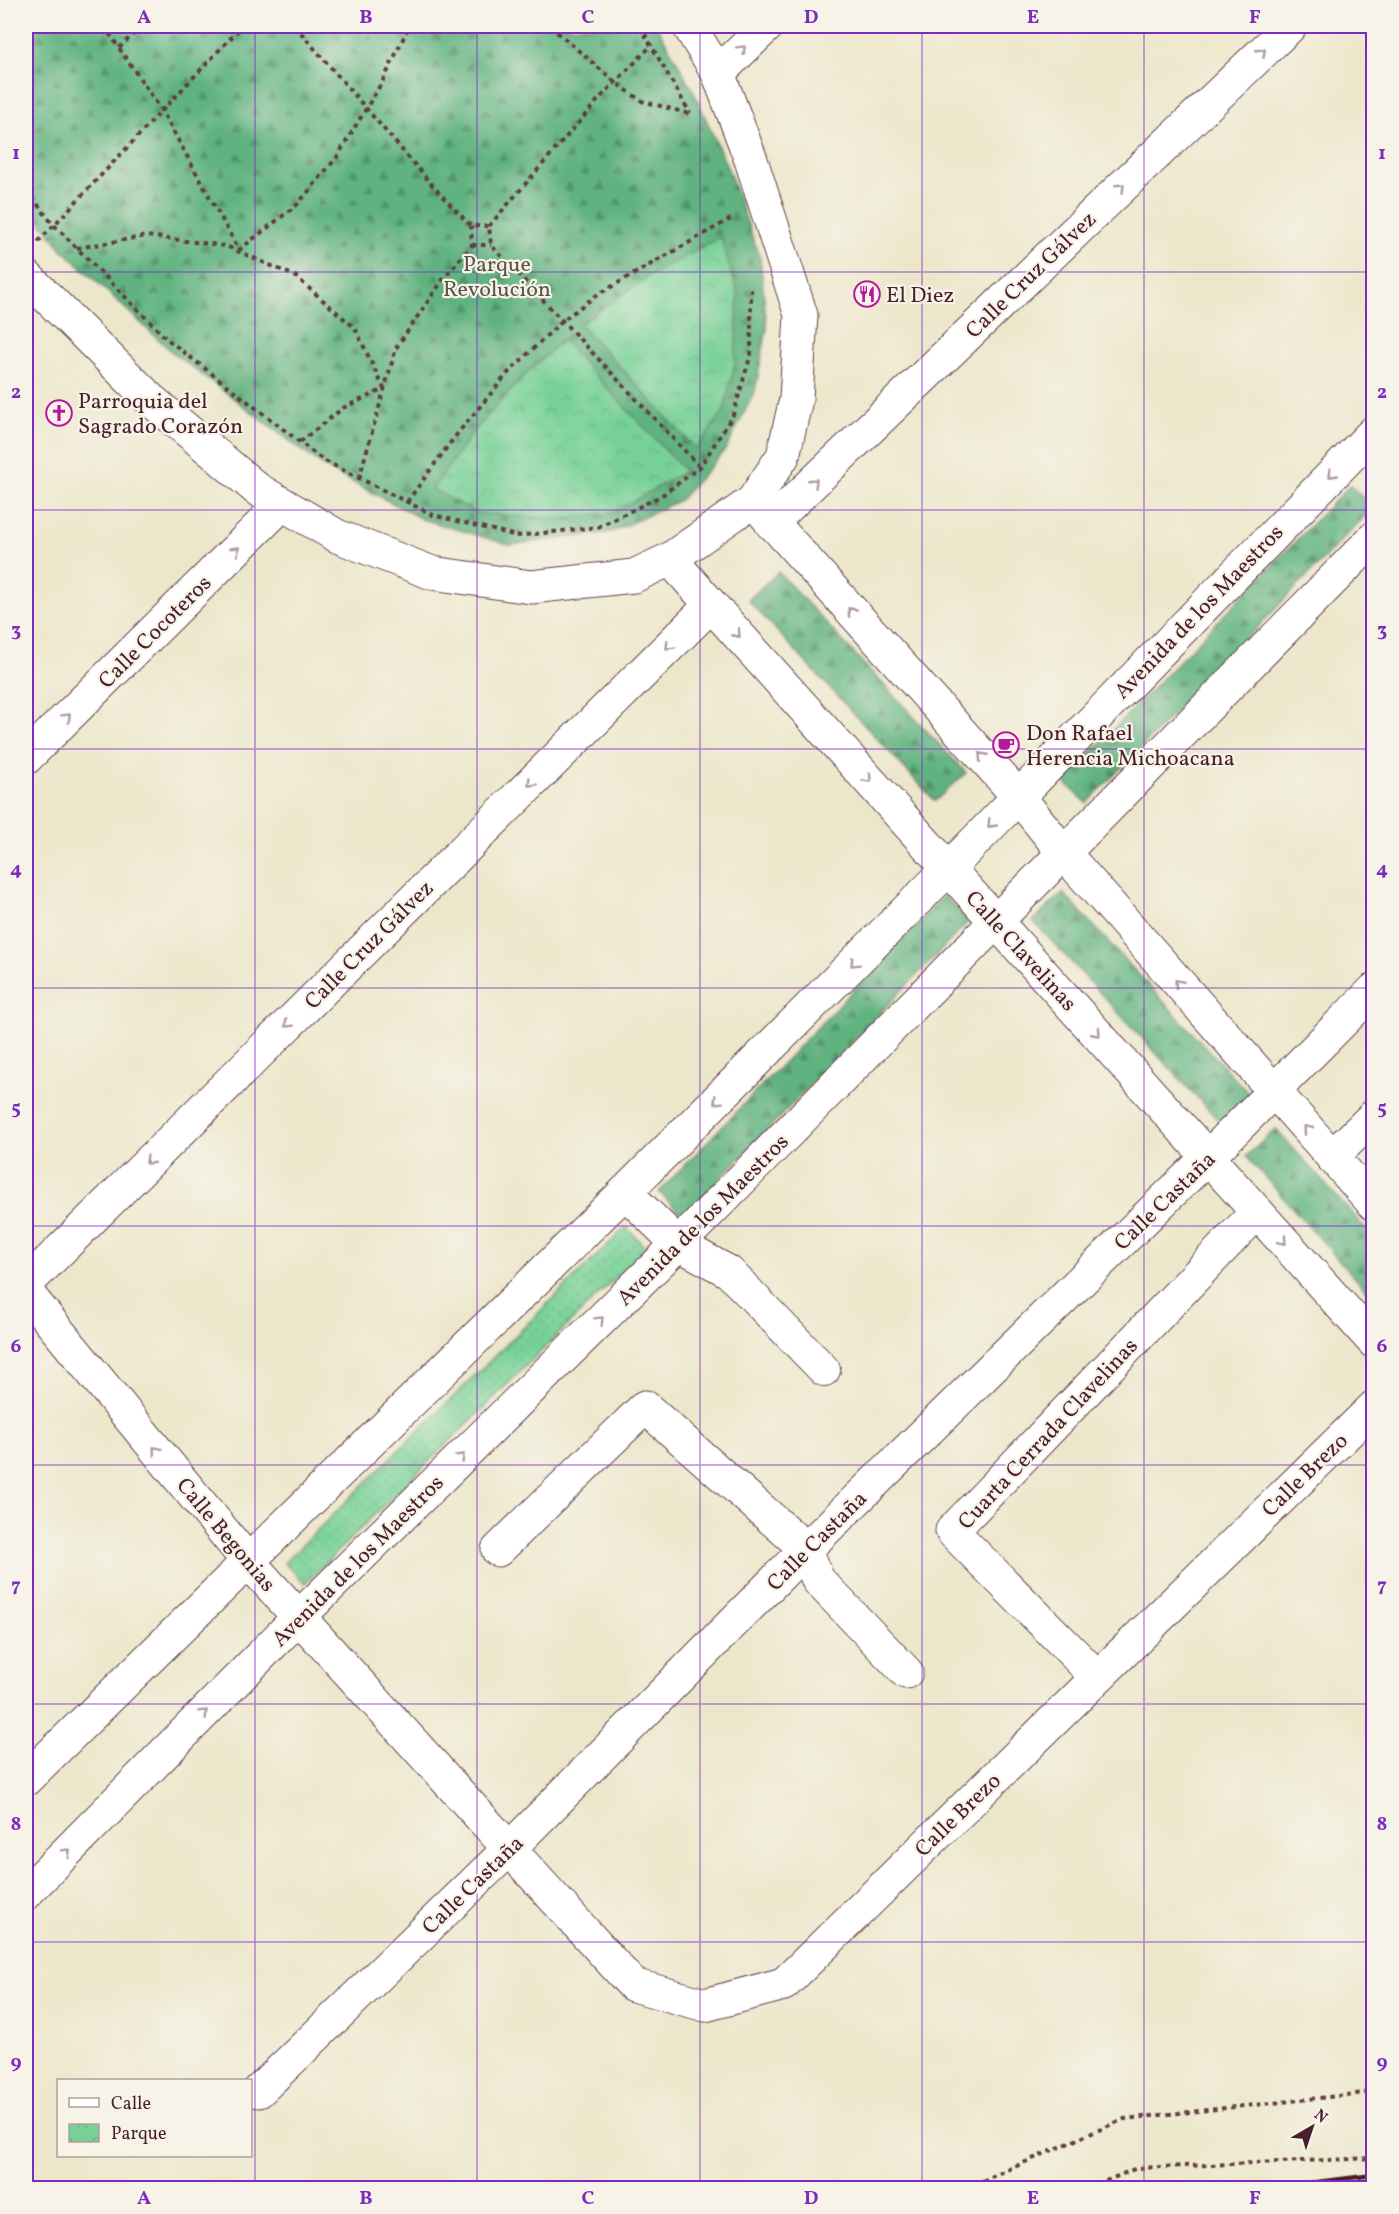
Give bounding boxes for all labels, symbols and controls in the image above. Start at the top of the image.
text: A [137,4,151,32]
text: B [359,4,373,32]
text: C [582,4,595,32]
text: D [804,4,818,32]
text: E [1027,4,1039,32]
text: F [1249,4,1261,32]
one-way arrow [735,46,746,57]
one-way arrow [1254,49,1265,60]
text: 1 [12,140,20,168]
text: 1 [1378,140,1386,168]
one-way arrow [1114,184,1125,195]
street label: Calle Cruz Gálvez [959,205,1104,346]
park label: Parque Revolución [443,250,551,306]
restaurant icon: El Diez [852,279,882,309]
place label: El Diez [886,281,954,312]
text: 2 [11,379,21,407]
text: 2 [1377,379,1387,407]
place label: Parroquia del Sagrado Corazón [78,387,243,443]
church icon: Parroquia del Sagrado Corazón [44,398,74,428]
one-way arrow [1329,466,1340,477]
one-way arrow [806,479,817,490]
street label: Avenida de los Maestros [1108,518,1292,707]
one-way arrow [228,546,239,557]
street label: Calle Cocoteros [92,569,219,696]
one-way arrow [847,607,858,618]
text: 3 [11,617,21,645]
text: 3 [1377,617,1387,645]
one-way arrow [730,627,741,638]
one-way arrow [666,639,676,650]
one-way arrow [60,713,71,724]
place label: Don Rafael Herencia Michoacana [1026,719,1235,775]
cafe icon: Don Rafael Herencia Michoacana [991,730,1021,760]
one-way arrow [978,752,989,763]
one-way arrow [861,772,872,782]
one-way arrow [527,776,538,787]
one-way arrow [988,816,999,827]
text: 4 [10,856,22,884]
text: 4 [1376,856,1388,884]
street label: Calle Cruz Gálvez [298,874,441,1017]
street label: Calle Clavelinas [957,884,1083,1019]
one-way arrow [851,955,862,966]
one-way arrow [1174,979,1185,990]
one-way arrow [284,1017,294,1028]
one-way arrow [1090,1026,1101,1037]
one-way arrow [713,1093,724,1104]
text: 5 [11,1095,21,1123]
text: 5 [1377,1095,1387,1123]
one-way arrow [1303,1125,1314,1136]
street label: Avenida de los Maestros [611,1128,797,1314]
street label: Calle Castaña [1108,1145,1224,1258]
one-way arrow [146,1154,157,1165]
one-way arrow [1276,1234,1287,1244]
one-way arrow [593,1317,604,1328]
street label: Cuarta Cerrada Clavelinas [952,1332,1146,1537]
text: 6 [11,1333,22,1361]
text: 6 [1377,1333,1388,1361]
street label: Calle Brezo [1256,1427,1356,1525]
one-way arrow [153,1446,164,1457]
one-way arrow [454,1454,465,1465]
street label: Avenida de los Maestros [266,1469,452,1655]
street label: Calle Begonias [168,1472,282,1599]
street label: Calle Castaña [761,1485,875,1599]
text: 7 [11,1572,21,1600]
text: 7 [1377,1572,1387,1600]
one-way arrow [197,1710,208,1720]
street label: Calle Brezo [909,1767,1009,1865]
text: 8 [11,1811,21,1839]
text: 8 [1377,1811,1387,1839]
street label: Calle Castaña [416,1829,532,1942]
one-way arrow [59,1848,70,1859]
text: 9 [10,2049,22,2077]
text: 9 [1376,2049,1388,2077]
legend [57,2079,252,2157]
text: Calle [111,2092,151,2117]
north arrow [1282,2097,1342,2157]
text: N [1309,2105,1332,2129]
text: Parque [111,2122,166,2147]
text: A [137,2185,151,2213]
text: B [359,2185,373,2213]
text: C [582,2185,595,2213]
text: D [804,2185,818,2213]
text: E [1027,2185,1039,2213]
text: F [1249,2185,1261,2213]

